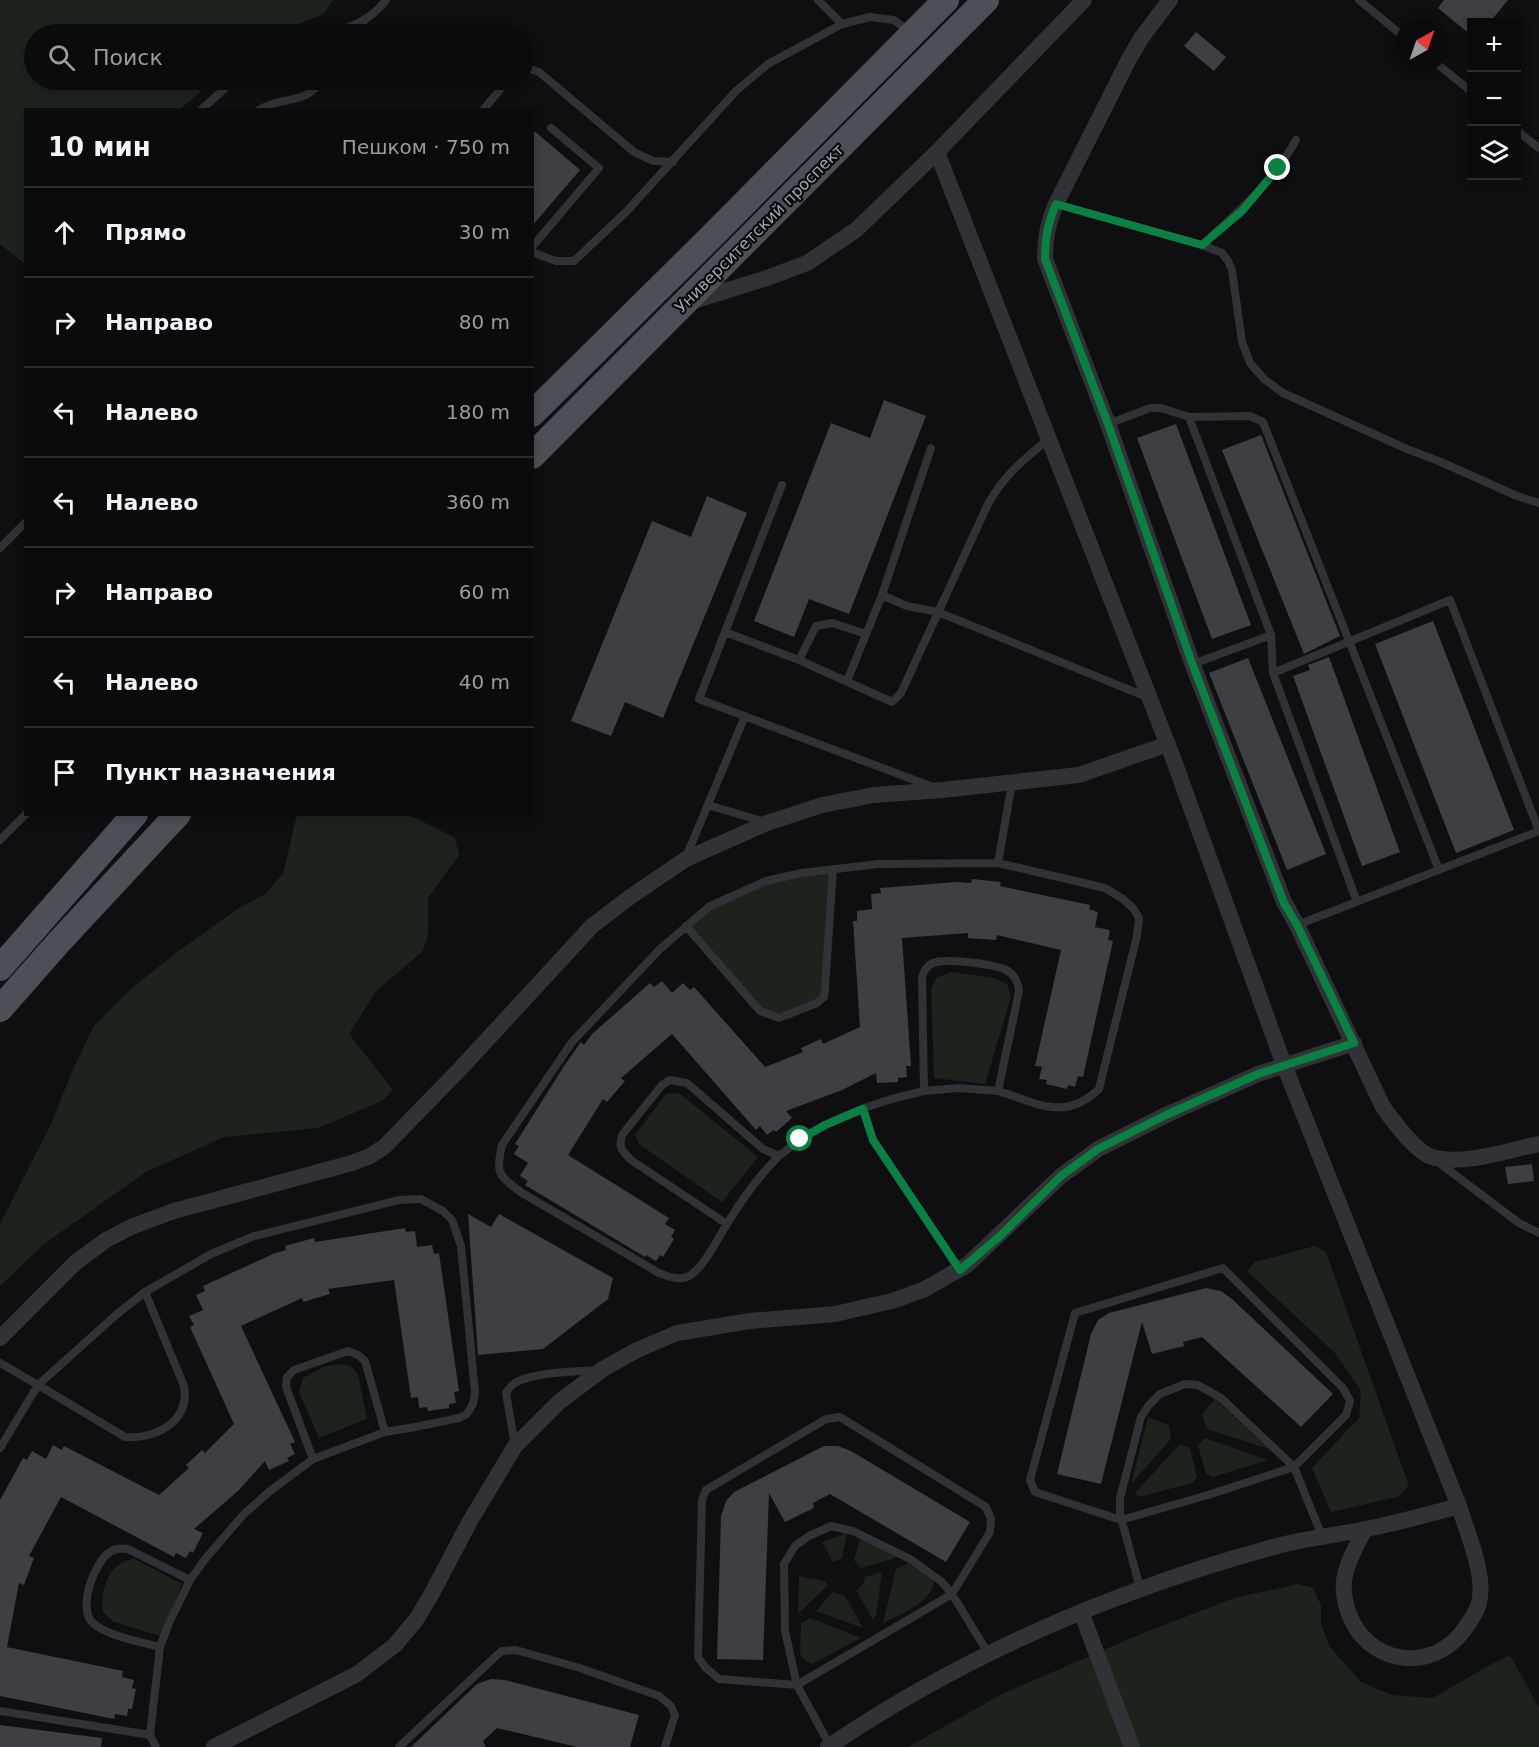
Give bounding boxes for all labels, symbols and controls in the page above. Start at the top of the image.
north arrow [1395,18,1449,72]
map controls [1467,18,1521,180]
button: + [1467,18,1521,72]
search box [24,24,534,90]
icon: search [45,41,78,74]
text: Поиск [93,45,163,70]
button: − [1467,72,1521,126]
button: layers [1467,126,1521,180]
text: 10 мин [48,132,151,162]
text: Пешком · 750 m [342,135,510,159]
street label: Университетский проспект [671,140,848,317]
route end [1264,154,1290,180]
icon: ahead [48,216,81,249]
text: Прямо [105,220,186,245]
text: 30 m [459,220,510,244]
icon: right [48,306,81,339]
text: Направо [105,310,213,335]
text: 80 m [459,310,510,334]
icon: left [48,396,81,429]
text: Налево [105,400,198,425]
text: 180 m [446,400,510,424]
icon: left [48,486,81,519]
text: Налево [105,490,198,515]
text: 360 m [446,490,510,514]
icon: right [48,576,81,609]
text: Направо [105,580,213,605]
text: 60 m [459,580,510,604]
icon: left [48,666,81,699]
text: Налево [105,670,198,695]
text: 40 m [459,670,510,694]
icon: arrive [48,756,81,789]
text: Пункт назначения [105,760,336,785]
route start [786,1125,812,1151]

